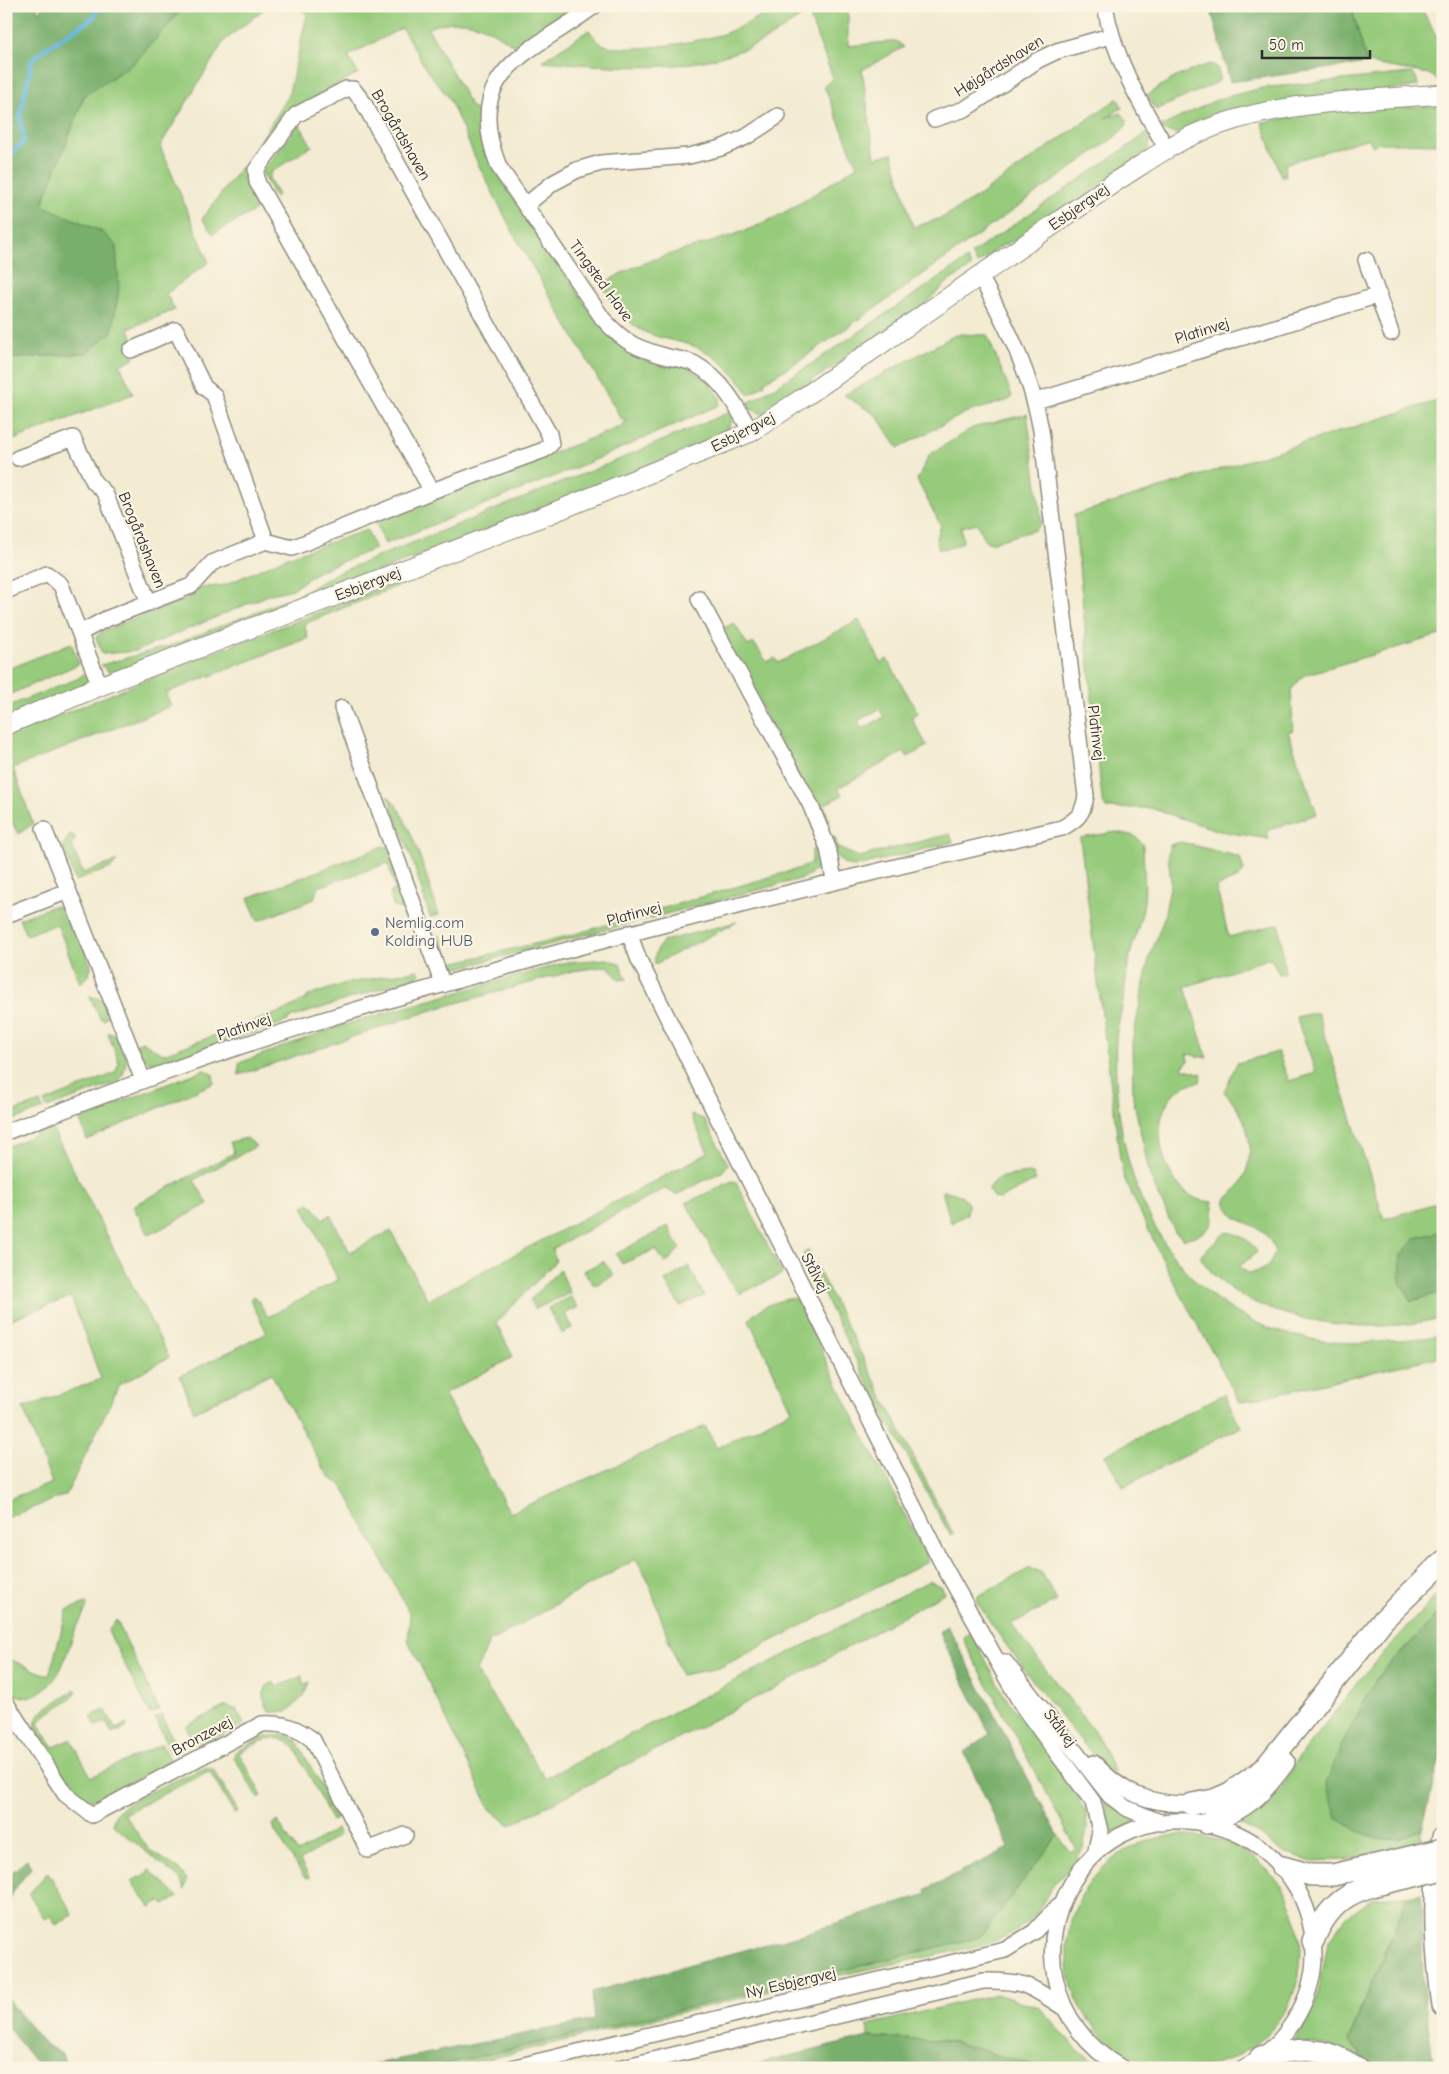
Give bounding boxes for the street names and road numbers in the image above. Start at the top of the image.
street label: Højgårdshaven [951,31,1047,101]
street label: Brogårdshaven [368,86,434,184]
street label: Esbjergvej [1046,180,1112,234]
street label: Tingsted Have [565,237,637,325]
street label: Platinvej [1173,314,1231,348]
street label: Esbjergvej [708,408,778,456]
street label: Brogårdshaven [114,489,170,591]
street label: Esbjergvej [333,563,403,605]
street label: Platinvej [1084,704,1108,762]
street label: Platinvej [605,898,663,930]
street label: Platinvej [215,1009,273,1045]
street label: Stålvej [797,1250,833,1296]
street label: Stålvej [1040,1705,1080,1751]
street label: Bronzevej [169,1713,235,1759]
street label: Ny Esbjergvej [744,1964,838,2002]

